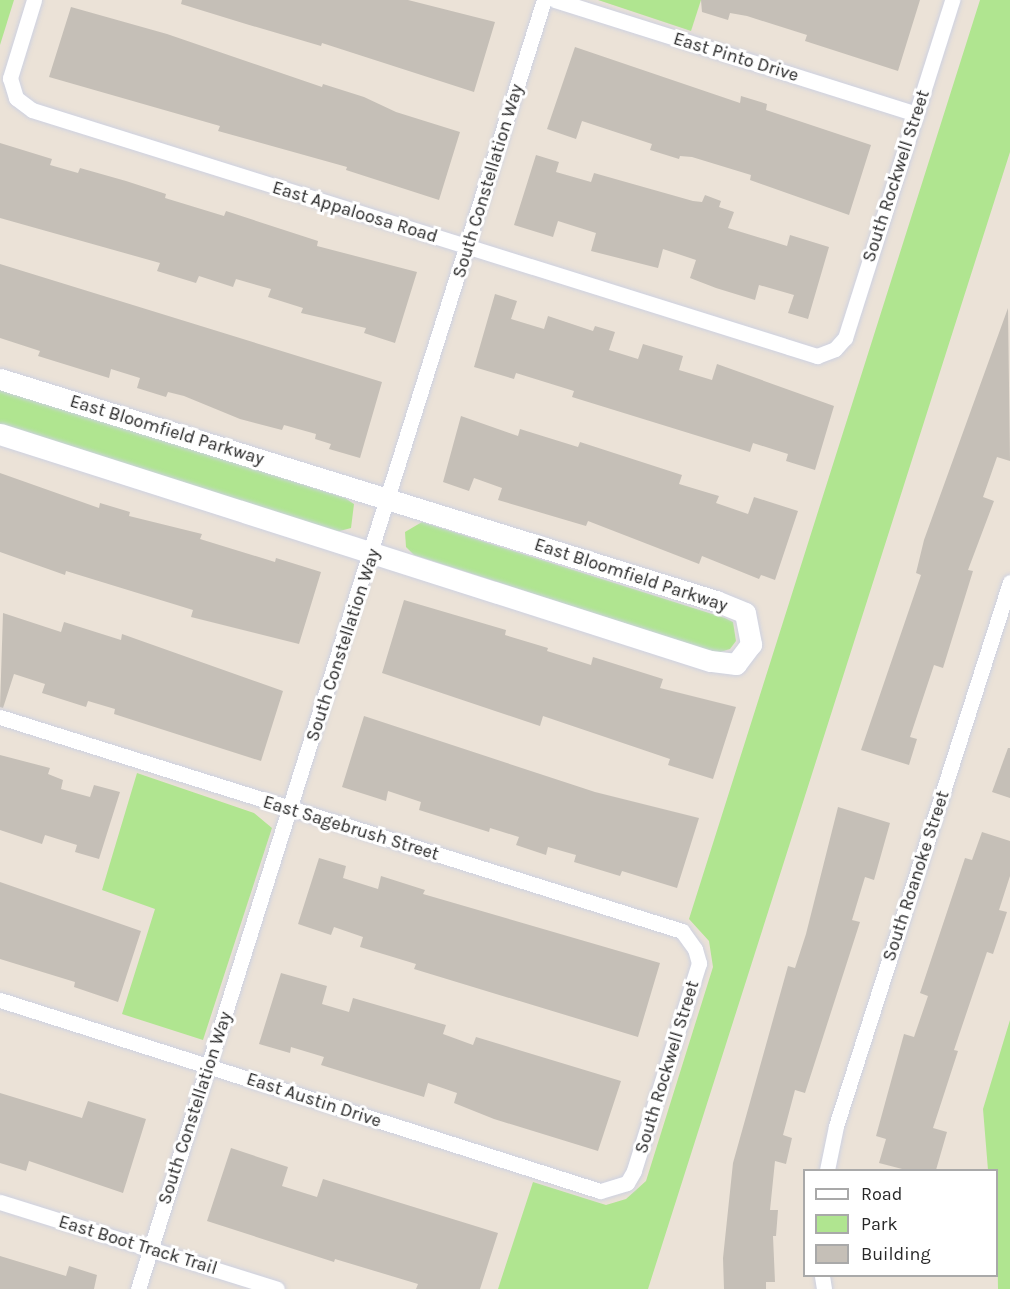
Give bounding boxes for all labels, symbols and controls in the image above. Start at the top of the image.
street label: East Pinto Drive [671,28,801,86]
street label: South Constellation Way [448,81,528,281]
street label: South Rockwell Street [858,87,934,265]
street label: East Appaloosa Road [270,177,440,247]
street label: East Bloomfield Parkway [67,390,267,470]
street label: East Bloomfield Parkway [532,534,730,616]
street label: South Constellation Way [302,546,384,744]
street label: South Roanoke Street [878,788,954,964]
street label: East Sagebrush Street [260,791,442,865]
street label: South Rockwell Street [630,978,704,1156]
street label: South Constellation Way [154,1009,236,1207]
street label: East Austin Drive [244,1068,384,1132]
legend [803,1169,998,1277]
text: Road [861,1183,902,1205]
street label: East Boot Track Trail [56,1211,220,1279]
text: Park [861,1213,898,1235]
text: Building [861,1243,931,1265]

